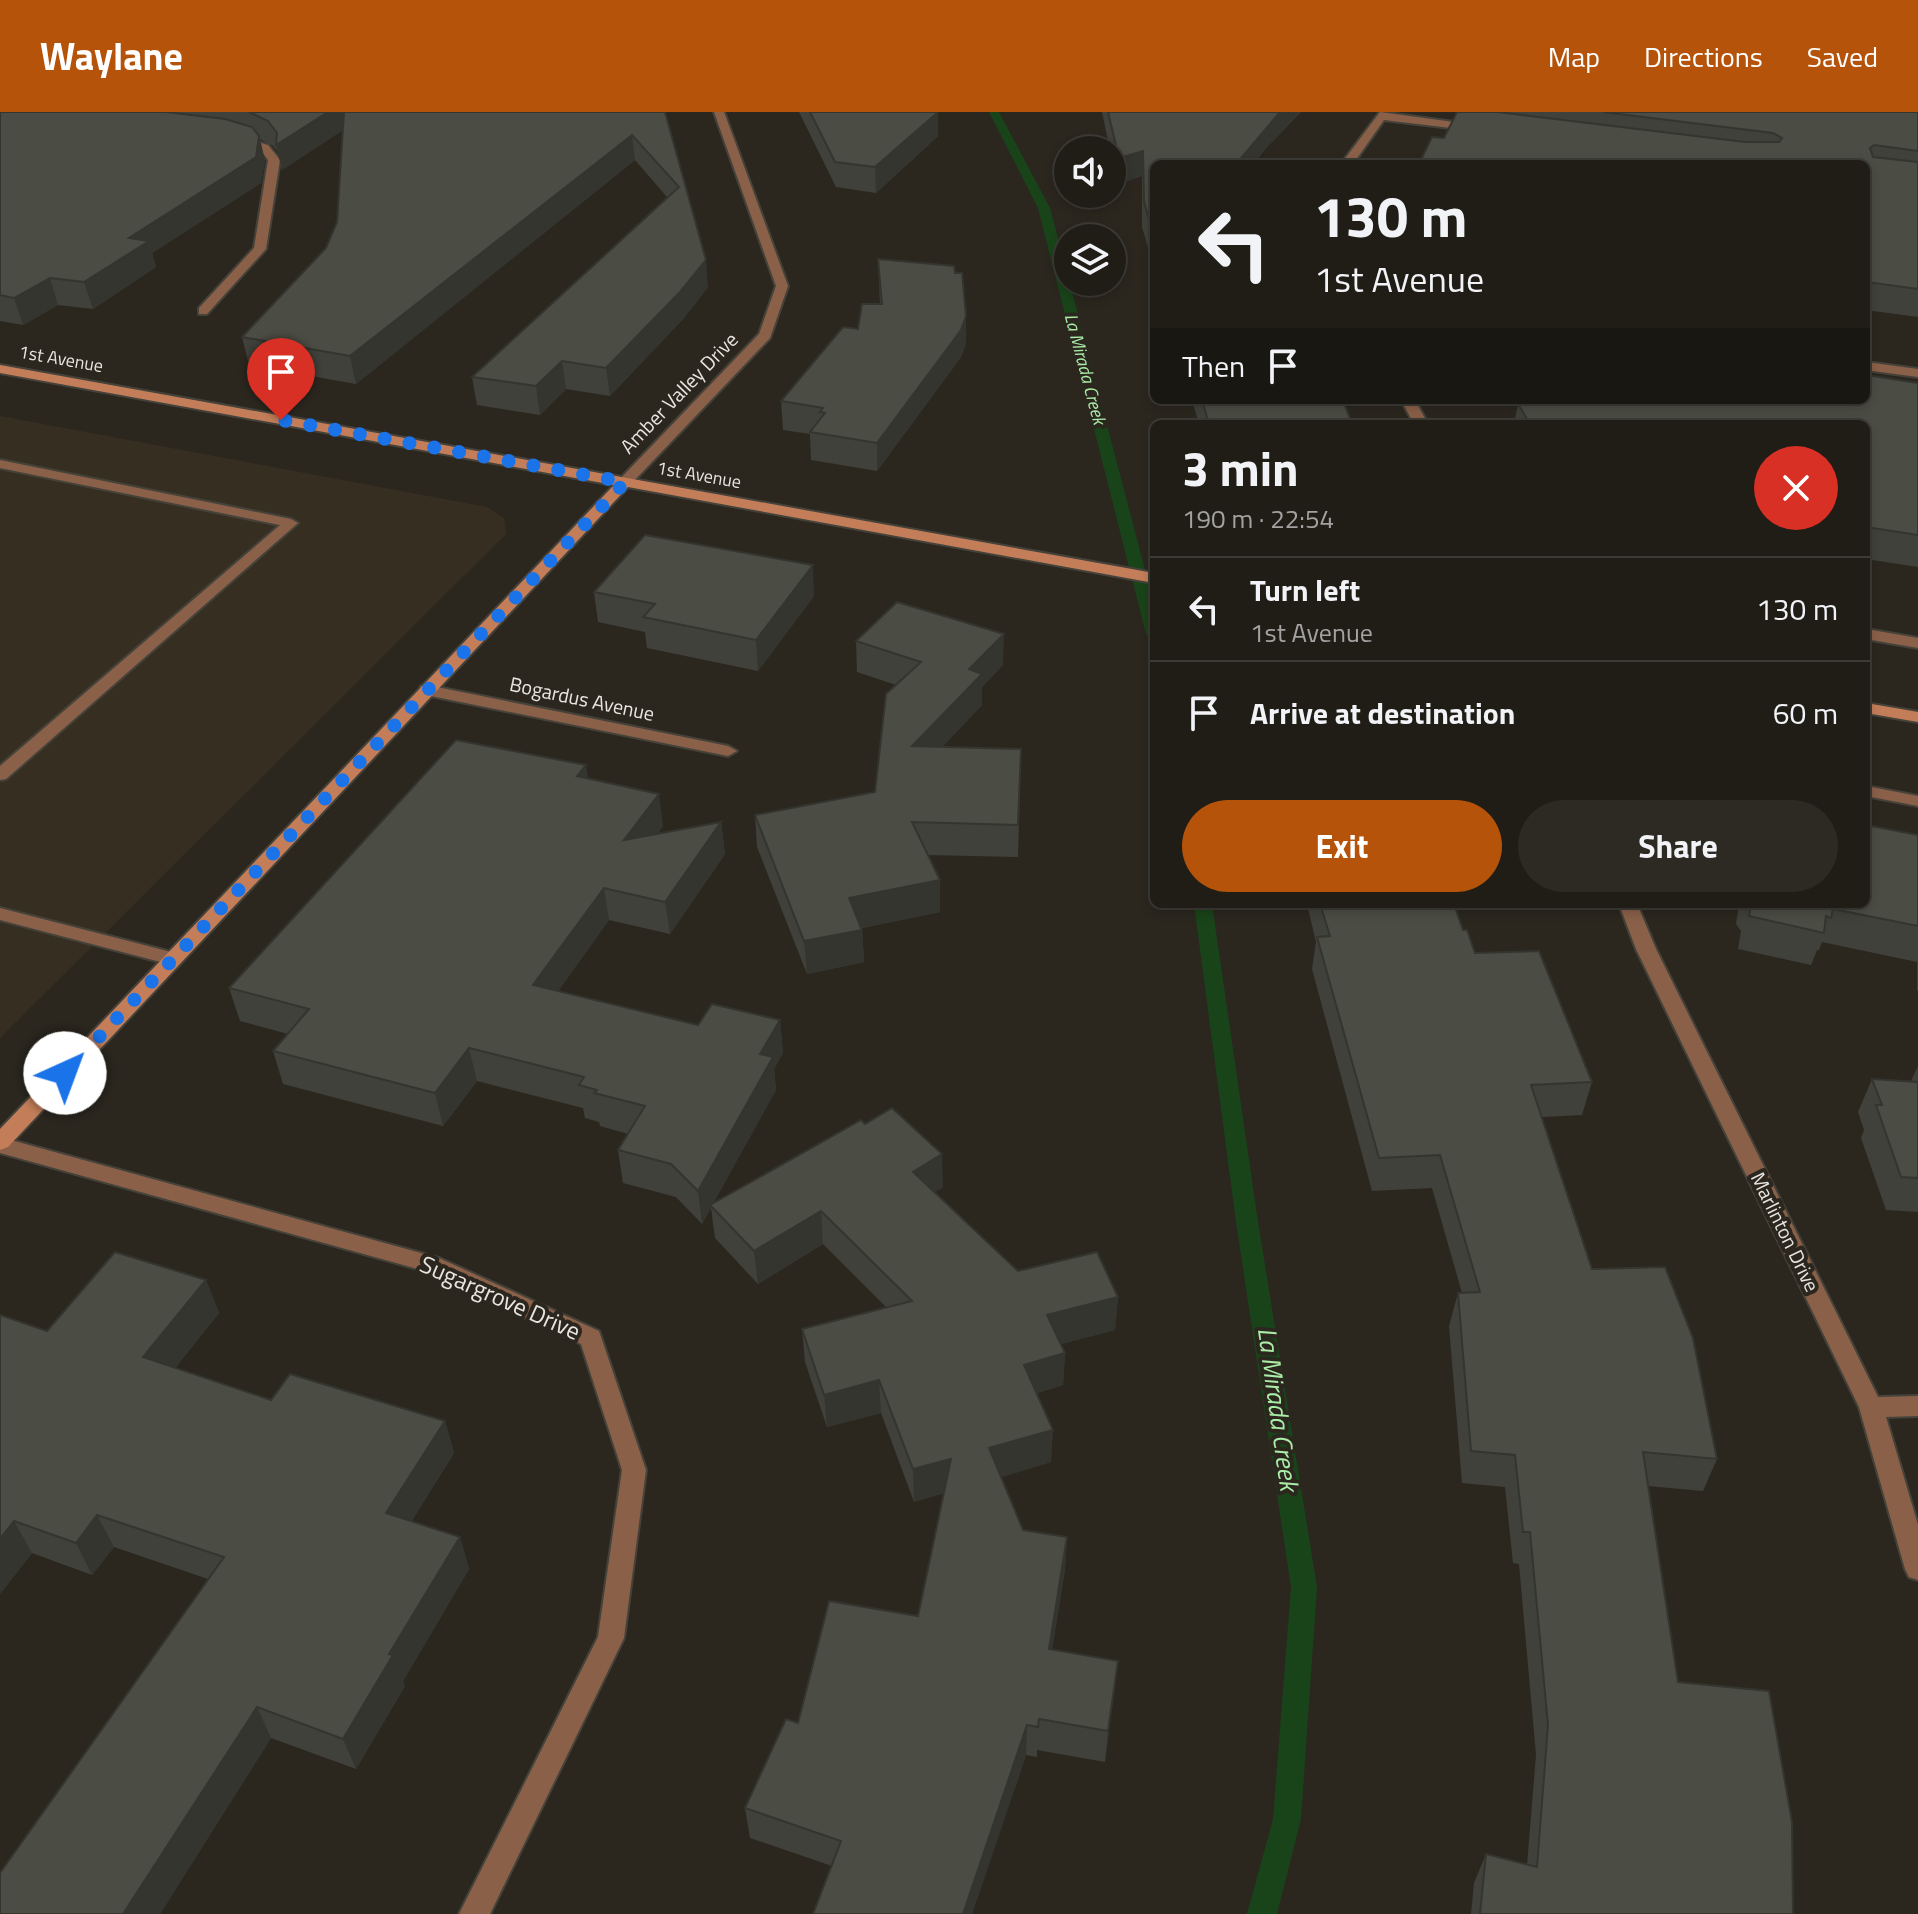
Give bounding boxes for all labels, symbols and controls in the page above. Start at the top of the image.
text: Waylane [40,27,183,85]
text: Map [1548,35,1600,78]
text: Directions [1644,35,1763,78]
text: Saved [1807,35,1878,78]
map controls [1054,136,1126,296]
button: sound [1054,136,1126,208]
text: 130 m [1314,174,1467,259]
icon: left [1182,192,1286,296]
button: layers [1054,224,1126,296]
text: 1st Avenue [1314,251,1484,306]
water label: La Mirada Creek [1058,310,1114,429]
street label: Amber Valley Drive [612,325,745,460]
street label: 1st Avenue [17,338,105,379]
pin [247,338,315,420]
text: Then [1182,343,1245,389]
icon: arrive [1261,344,1305,388]
icon: arrive [259,350,303,394]
text: 3 min [1182,432,1299,505]
button: close [1754,446,1838,530]
street label: 1st Avenue [655,454,743,495]
text: 190 m · 22:54 [1182,499,1334,538]
text: Turn left [1250,567,1360,613]
text: 130 m [1756,586,1838,632]
icon: left [1182,587,1226,631]
text: 1st Avenue [1250,613,1373,652]
street label: Bogardus Avenue [507,668,657,729]
text: Arrive at destination [1250,690,1515,736]
text: 60 m [1773,690,1838,736]
icon: arrive [1182,691,1226,735]
button: Exit [1182,800,1502,892]
button: Share [1518,800,1838,892]
position arrow [23,1031,107,1115]
street label: Marlinton Drive [1743,1167,1828,1297]
street label: Sugargrove Drive [414,1246,586,1349]
water label: La Mirada Creek [1248,1325,1310,1497]

